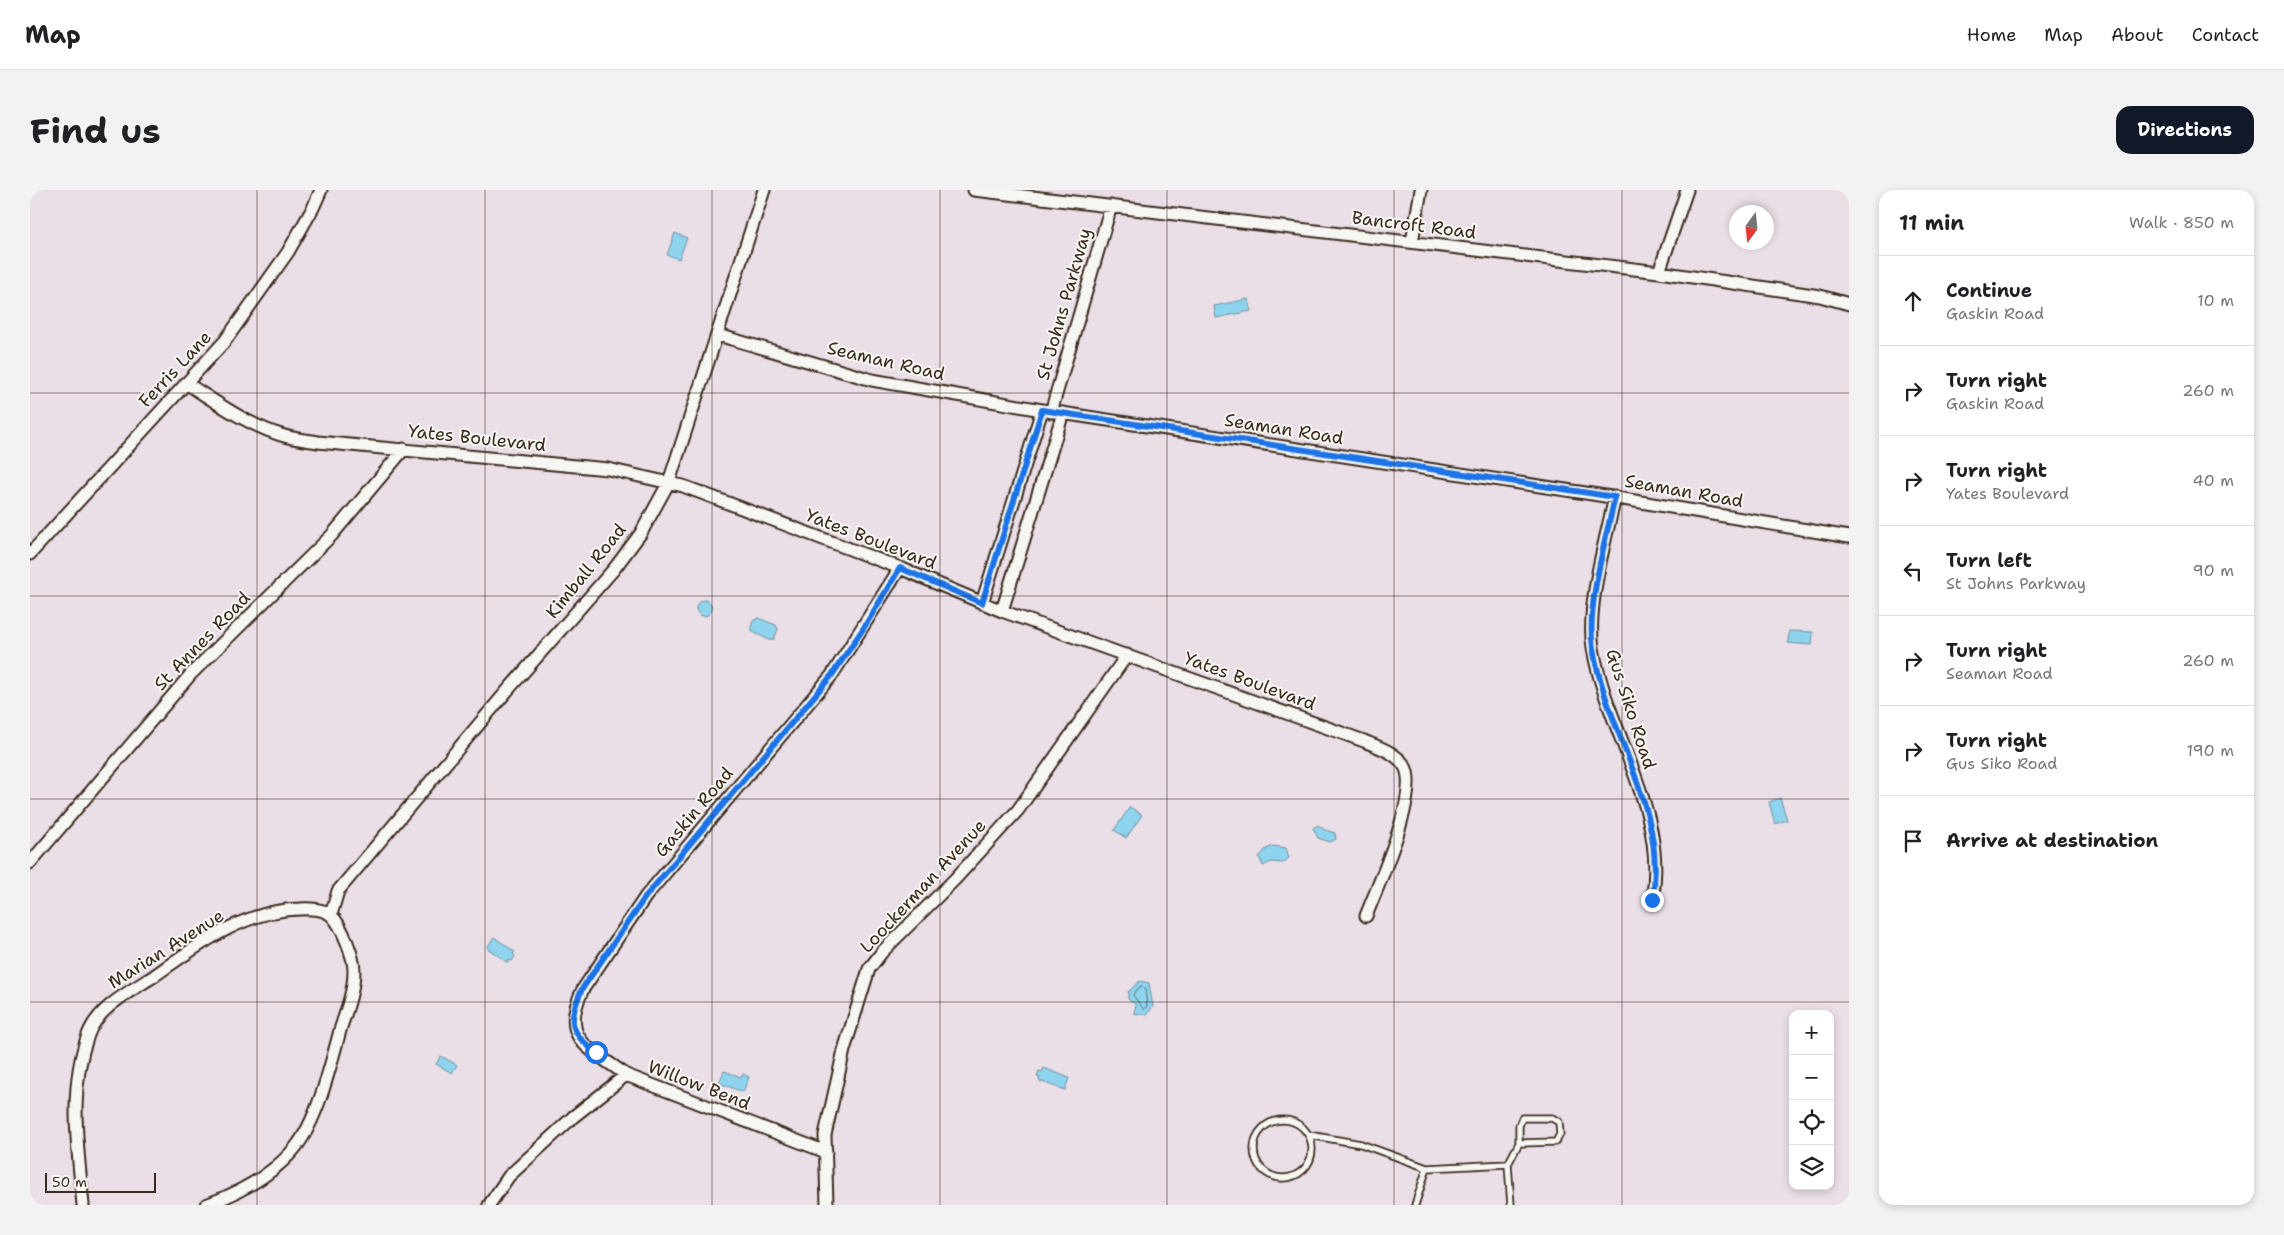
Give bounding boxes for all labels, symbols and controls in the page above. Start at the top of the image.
text: Map [25,19,81,51]
text: Home [1967,23,2016,47]
text: Map [2044,23,2083,47]
text: About [2111,23,2164,47]
text: Contact [2192,23,2259,47]
button: Directions [2116,106,2254,154]
text: Find us [30,107,161,154]
street label: Bancroft Road [1350,205,1478,245]
north arrow [1729,205,1774,250]
text: 11 min [1899,209,1964,237]
text: Walk · 850 m [2129,212,2234,233]
street label: St Johns Parkway [1031,225,1097,383]
text: Continue [1946,278,2032,303]
icon: ahead [1899,287,1927,315]
text: 10 m [2197,290,2234,311]
text: Gaskin Road [1946,303,2044,324]
street label: Ferris Lane [133,325,217,413]
street label: Seaman Road [825,336,947,386]
text: Turn right [1946,368,2047,393]
icon: right [1899,377,1927,405]
text: 260 m [2182,380,2234,401]
text: Gaskin Road [1946,393,2044,414]
street label: Seaman Road [1223,408,1345,450]
street label: Yates Boulevard [407,419,547,457]
text: Turn right [1946,458,2047,483]
icon: right [1899,467,1927,495]
street label: Seaman Road [1623,469,1745,513]
text: 40 m [2192,470,2234,491]
text: Yates Boulevard [1946,483,2069,504]
street label: Yates Boulevard [802,503,940,575]
street label: Kimball Road [540,519,632,623]
text: Turn left [1946,548,2032,573]
icon: left [1899,557,1927,585]
text: 90 m [2193,560,2234,581]
text: St Johns Parkway [1946,573,2086,594]
street label: St Annes Road [149,586,255,696]
text: Turn right [1946,638,2047,663]
street label: Yates Boulevard [1181,646,1319,716]
street label: Gus Siko Road [1600,646,1662,772]
icon: right [1899,647,1927,675]
text: 260 m [2182,650,2234,671]
text: Seaman Road [1946,663,2053,684]
text: Turn right [1946,728,2047,753]
icon: right [1899,737,1927,765]
text: 190 m [2187,740,2234,761]
text: Gus Siko Road [1946,753,2057,774]
street label: Gaskin Road [649,762,739,862]
street label: Loockerman Avenue [855,814,991,958]
icon: arrive [1899,827,1927,855]
text: Arrive at destination [1946,828,2158,853]
route end [1641,889,1664,912]
street label: Marian Avenue [103,904,229,994]
map controls [1789,1010,1834,1190]
button: + [1789,1010,1834,1055]
route start [585,1041,608,1064]
street label: Willow Bend [644,1054,754,1116]
button: − [1789,1055,1834,1100]
button: locate [1789,1100,1834,1145]
button: layers [1789,1145,1834,1190]
scale bar [45,1170,156,1193]
text: 50 m [52,1173,87,1191]

